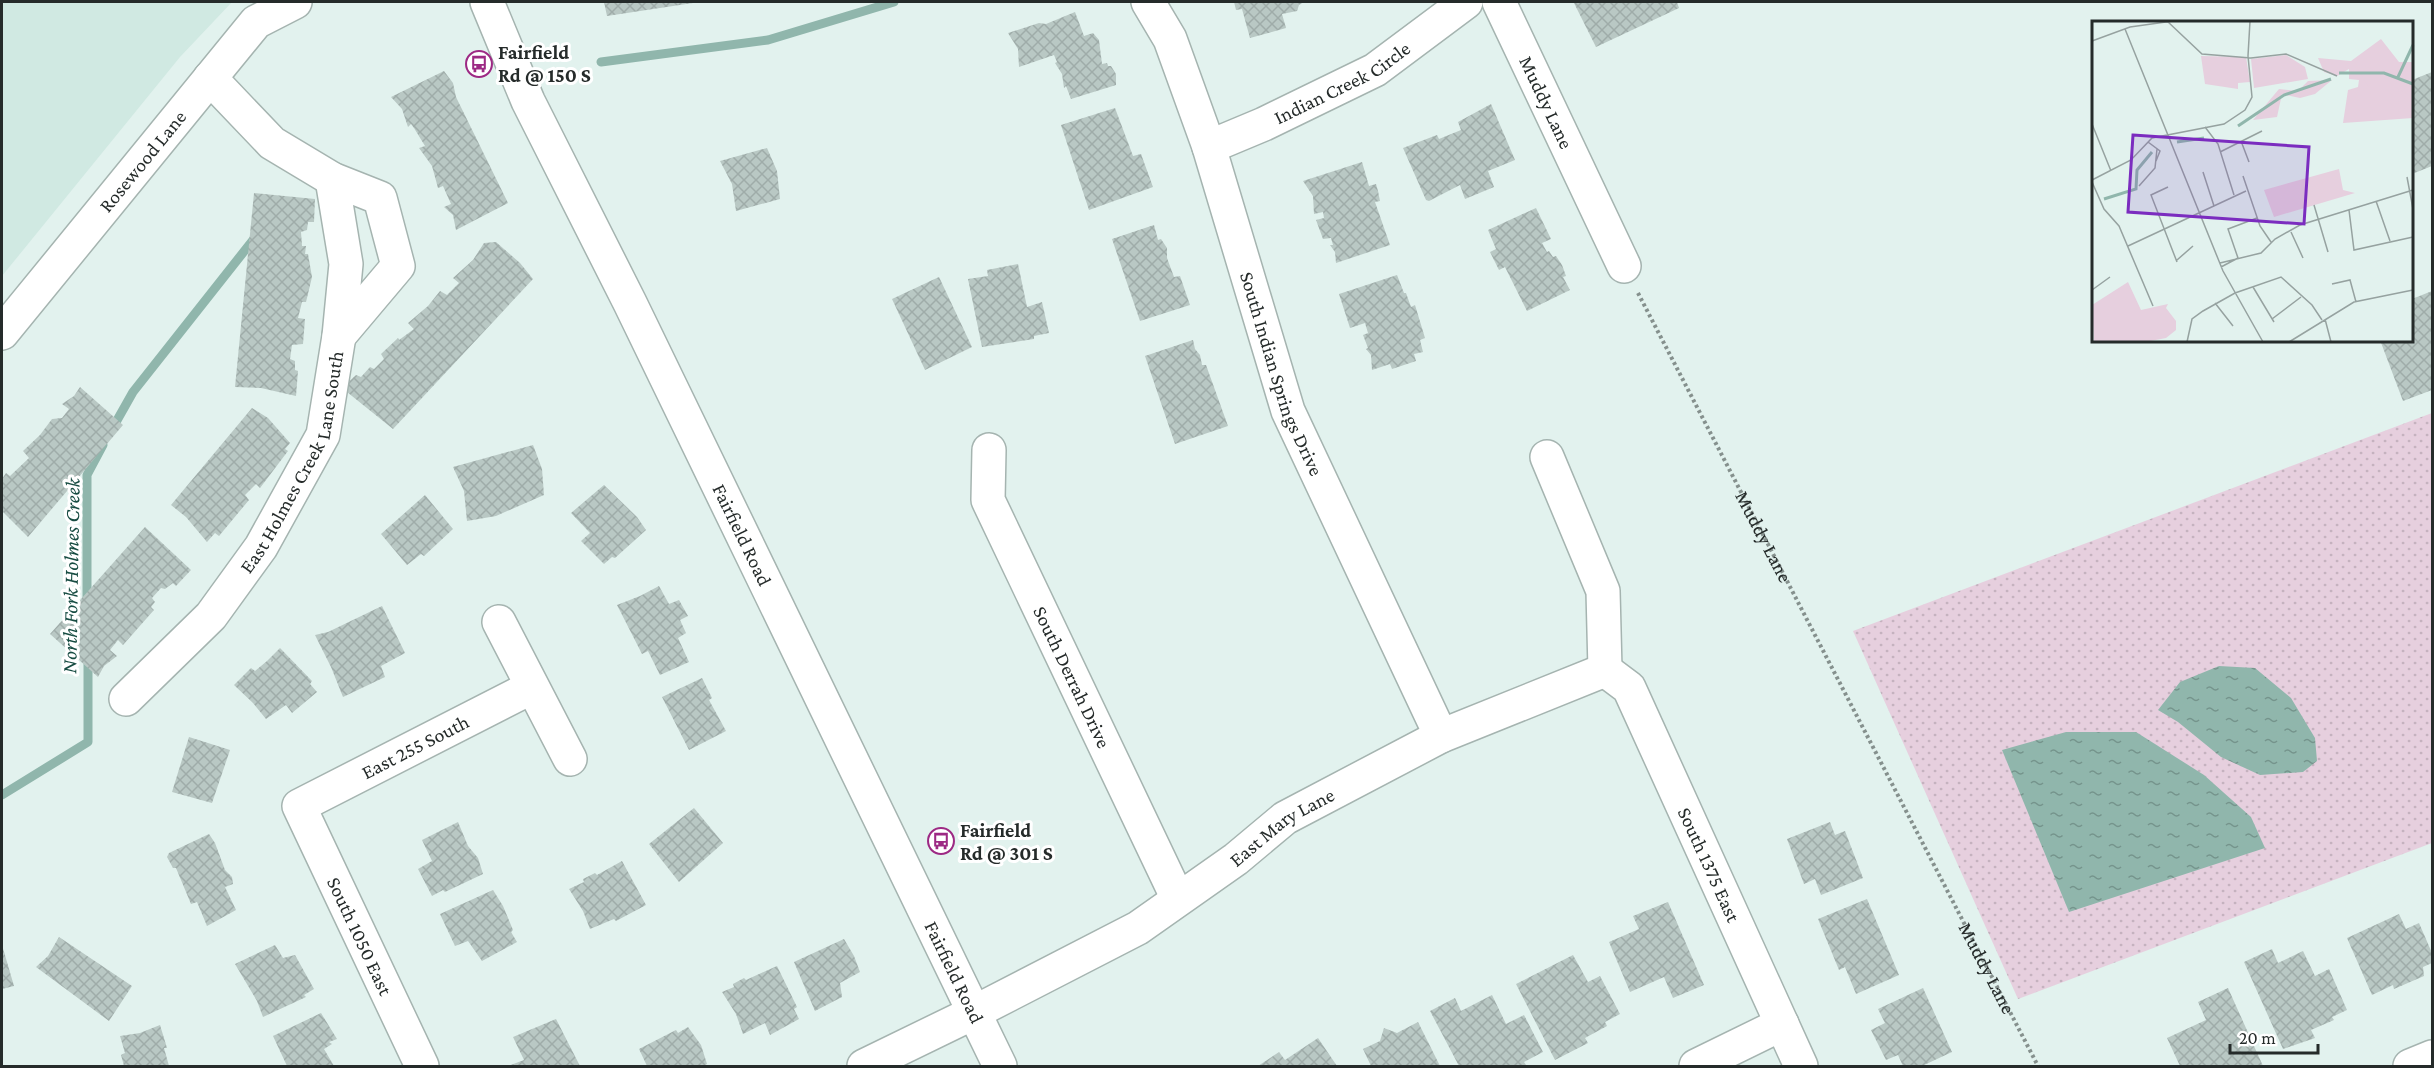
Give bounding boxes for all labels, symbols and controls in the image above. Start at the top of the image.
inset map [2092,21,2413,342]
street label: Indian Creek Circle [1270,37,1414,128]
place label: Fairfield Rd @ 150 S [498,41,591,86]
bus stop icon: Fairfield Rd @ 150 S [464,49,494,79]
street label: Muddy Lane [1515,52,1578,152]
street label: Rosewood Lane [94,106,191,216]
street label: South Indian Springs Drive [1236,269,1328,479]
street label: East Holmes Creek Lane South [235,349,347,577]
water label: North Fork Holmes Creek [57,477,85,674]
street label: Fairfield Road [708,480,777,590]
street label: Muddy Lane [1731,487,1797,586]
street label: South Derrah Drive [1029,603,1115,751]
street label: East 255 South [358,710,473,783]
street label: East Mary Lane [1225,783,1338,871]
street label: South 1375 East [1674,804,1745,926]
place label: Fairfield Rd @ 301 S [960,819,1053,864]
bus stop icon: Fairfield Rd @ 301 S [926,826,956,856]
street label: South 1050 East [323,873,397,999]
street label: Fairfield Road [920,917,989,1027]
street label: Muddy Lane [1955,919,2020,1018]
scale bar [2230,1017,2318,1055]
text: 20 m [2239,1028,2276,1048]

